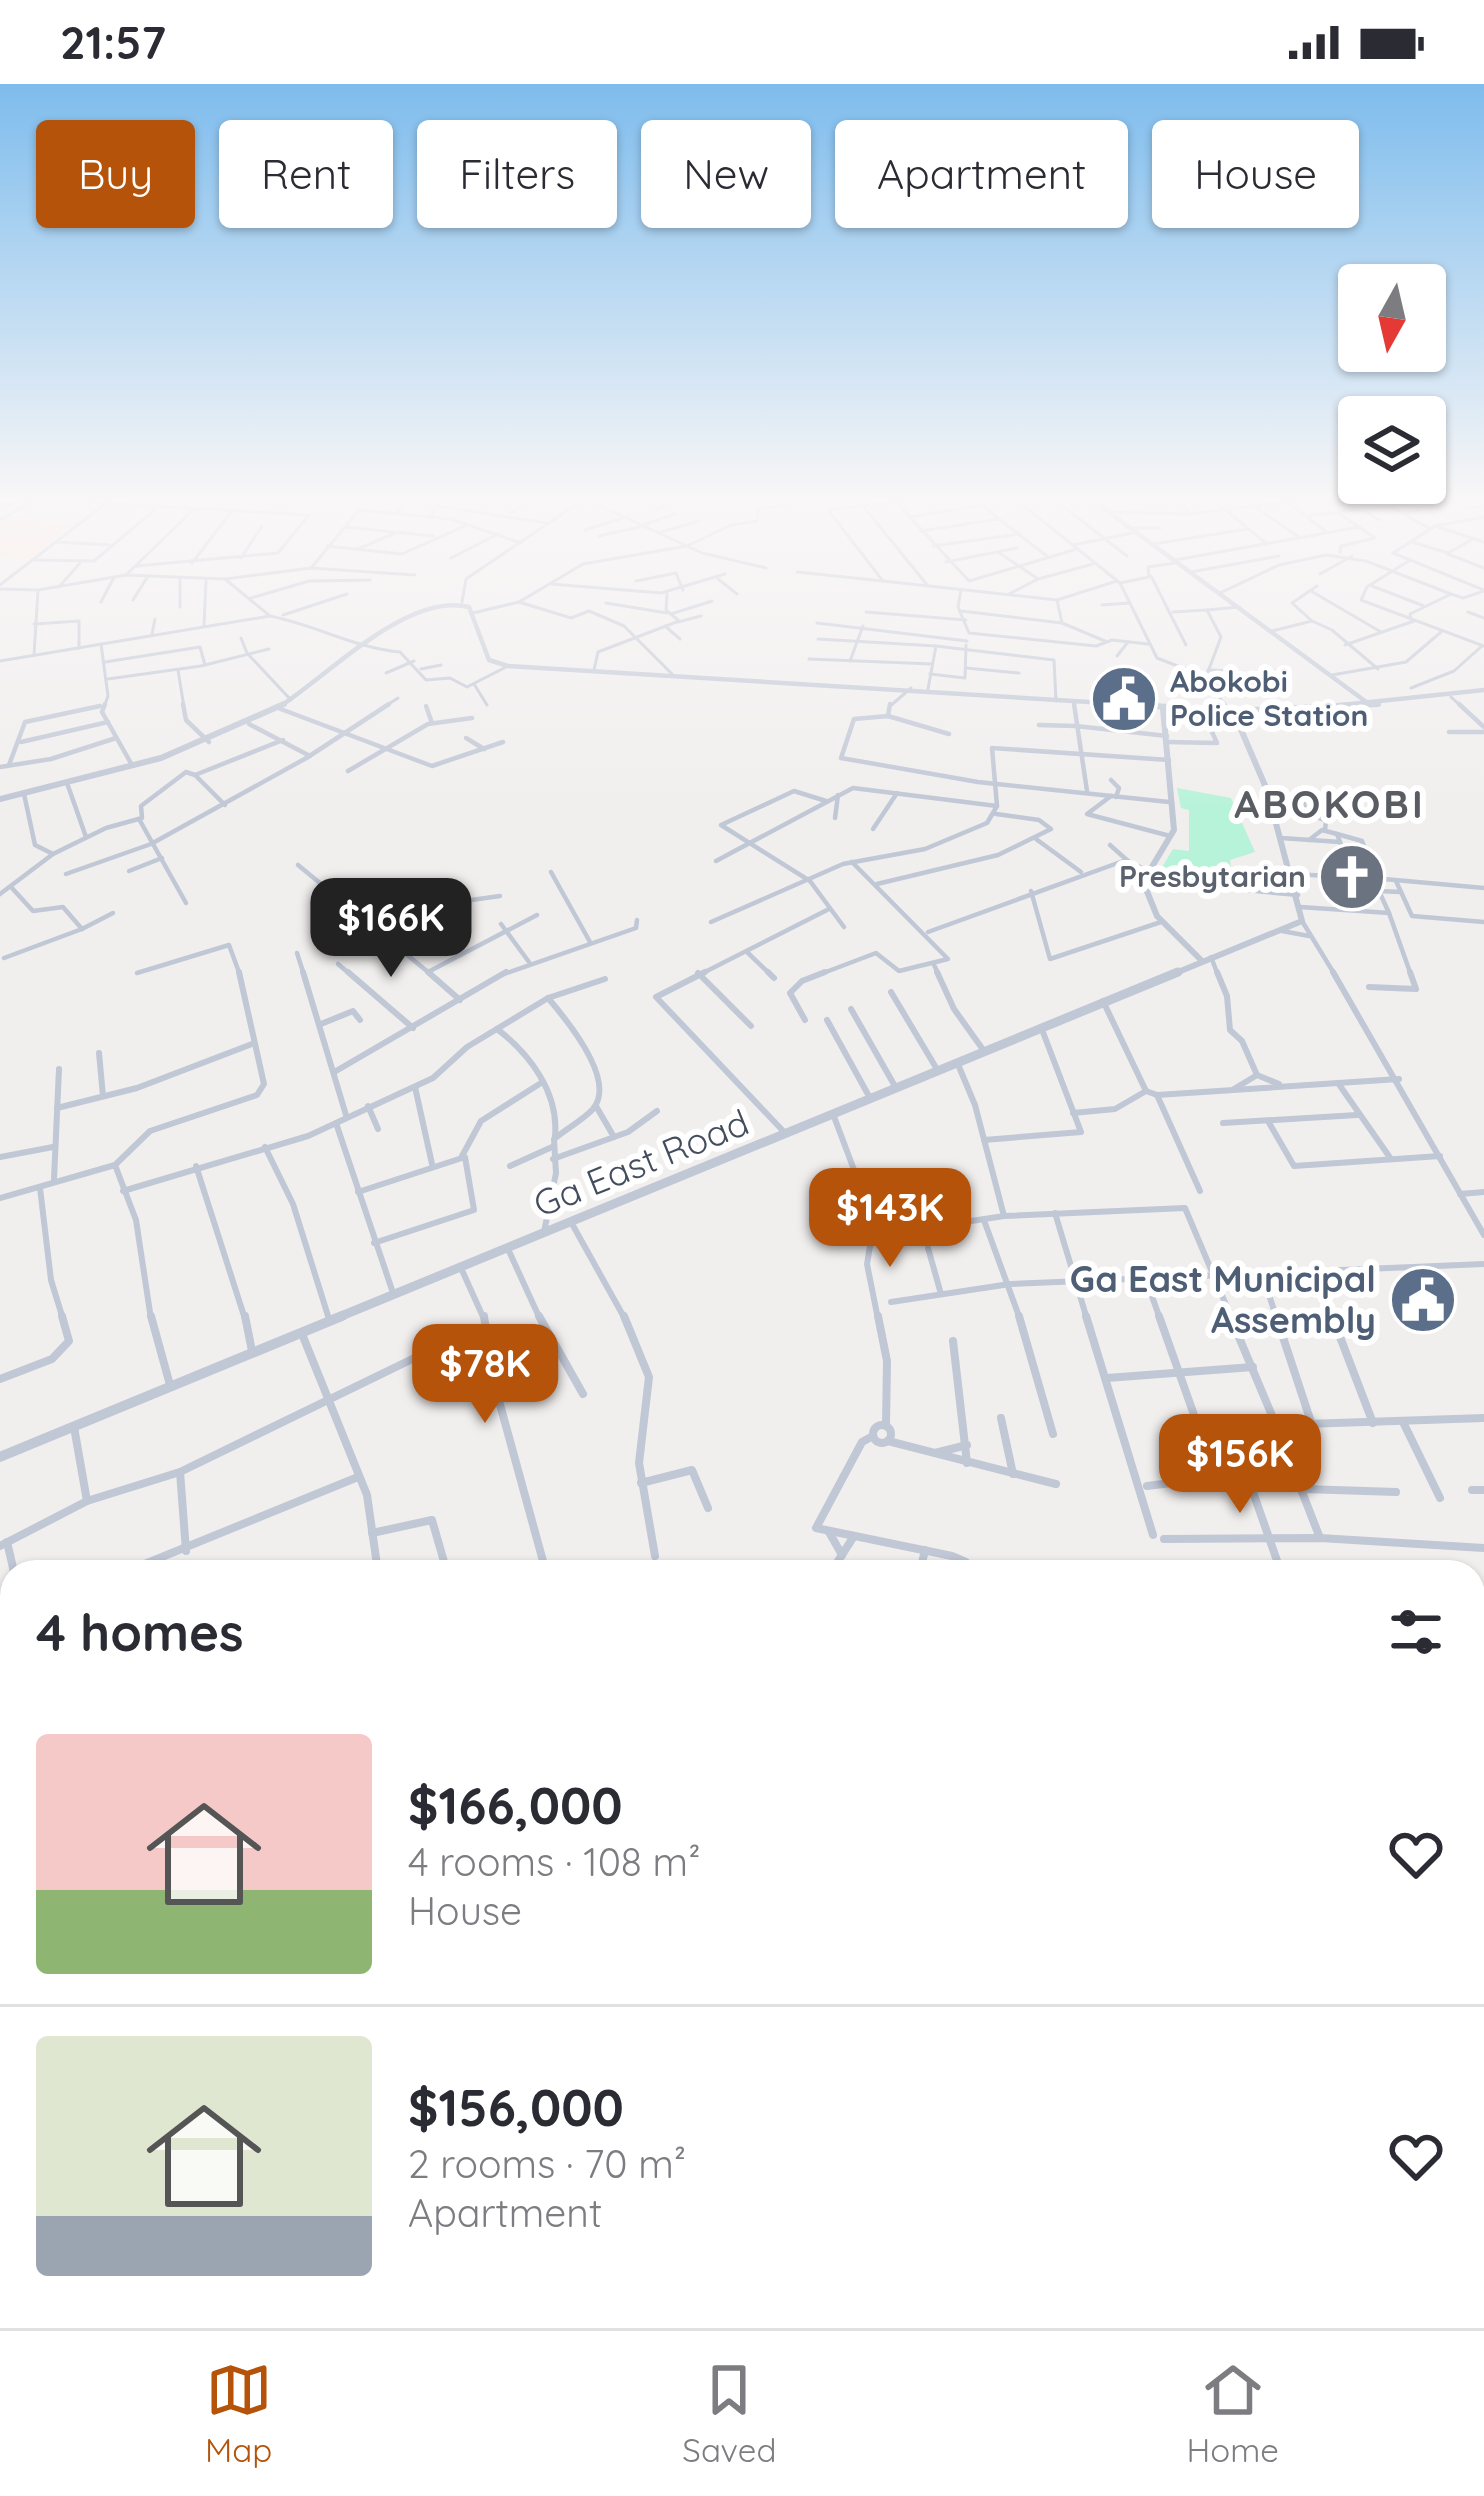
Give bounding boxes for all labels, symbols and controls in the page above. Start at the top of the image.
text: 21:57 [60,14,166,70]
chip: Buy [36,120,195,228]
chip: Rent [219,120,393,228]
chip: Filters [417,120,617,228]
chip: New [641,120,811,228]
chip: Apartment [835,120,1128,228]
chip: House [1152,120,1359,228]
north arrow [1338,264,1446,372]
map controls [1338,264,1446,504]
button: layers [1338,396,1446,504]
place label: Abokobi Police Station [1170,662,1368,734]
public building icon: Abokobi Police Station [1089,664,1159,734]
district label: ABOKOBI [1234,779,1426,828]
church icon: Presbytarian [1317,842,1387,912]
place label: Presbytarian [1119,857,1306,895]
pin: $166K [307,878,475,980]
text: $166K [337,892,445,941]
street label: Ga East Road [527,1099,755,1226]
pin: $143K [806,1168,974,1270]
text: $143K [836,1182,944,1231]
place label: Ga East Municipal Assembly [1070,1256,1376,1342]
public building icon: Ga East Municipal Assembly [1388,1265,1458,1335]
pin: $78K [414,1324,556,1426]
text: $78K [439,1338,531,1387]
pin: $156K [1156,1414,1324,1516]
text: $156K [1186,1428,1294,1477]
icon: filters [1383,1599,1449,1665]
text: 4 homes [36,1600,244,1664]
text: $166,000 [408,1773,623,1837]
icon: home [132,1782,276,1926]
icon: heart [1383,1821,1449,1887]
text: 4 rooms · 108 m² [408,1837,701,1886]
text: House [408,1886,522,1935]
text: $156,000 [408,2075,624,2139]
icon: home [132,2084,276,2228]
icon: heart [1383,2123,1449,2189]
text: 2 rooms · 70 m² [408,2139,686,2188]
text: Apartment [408,2188,602,2237]
tab: Map [205,2357,272,2470]
tab: Saved [682,2357,776,2470]
tab: Home [1187,2357,1279,2470]

